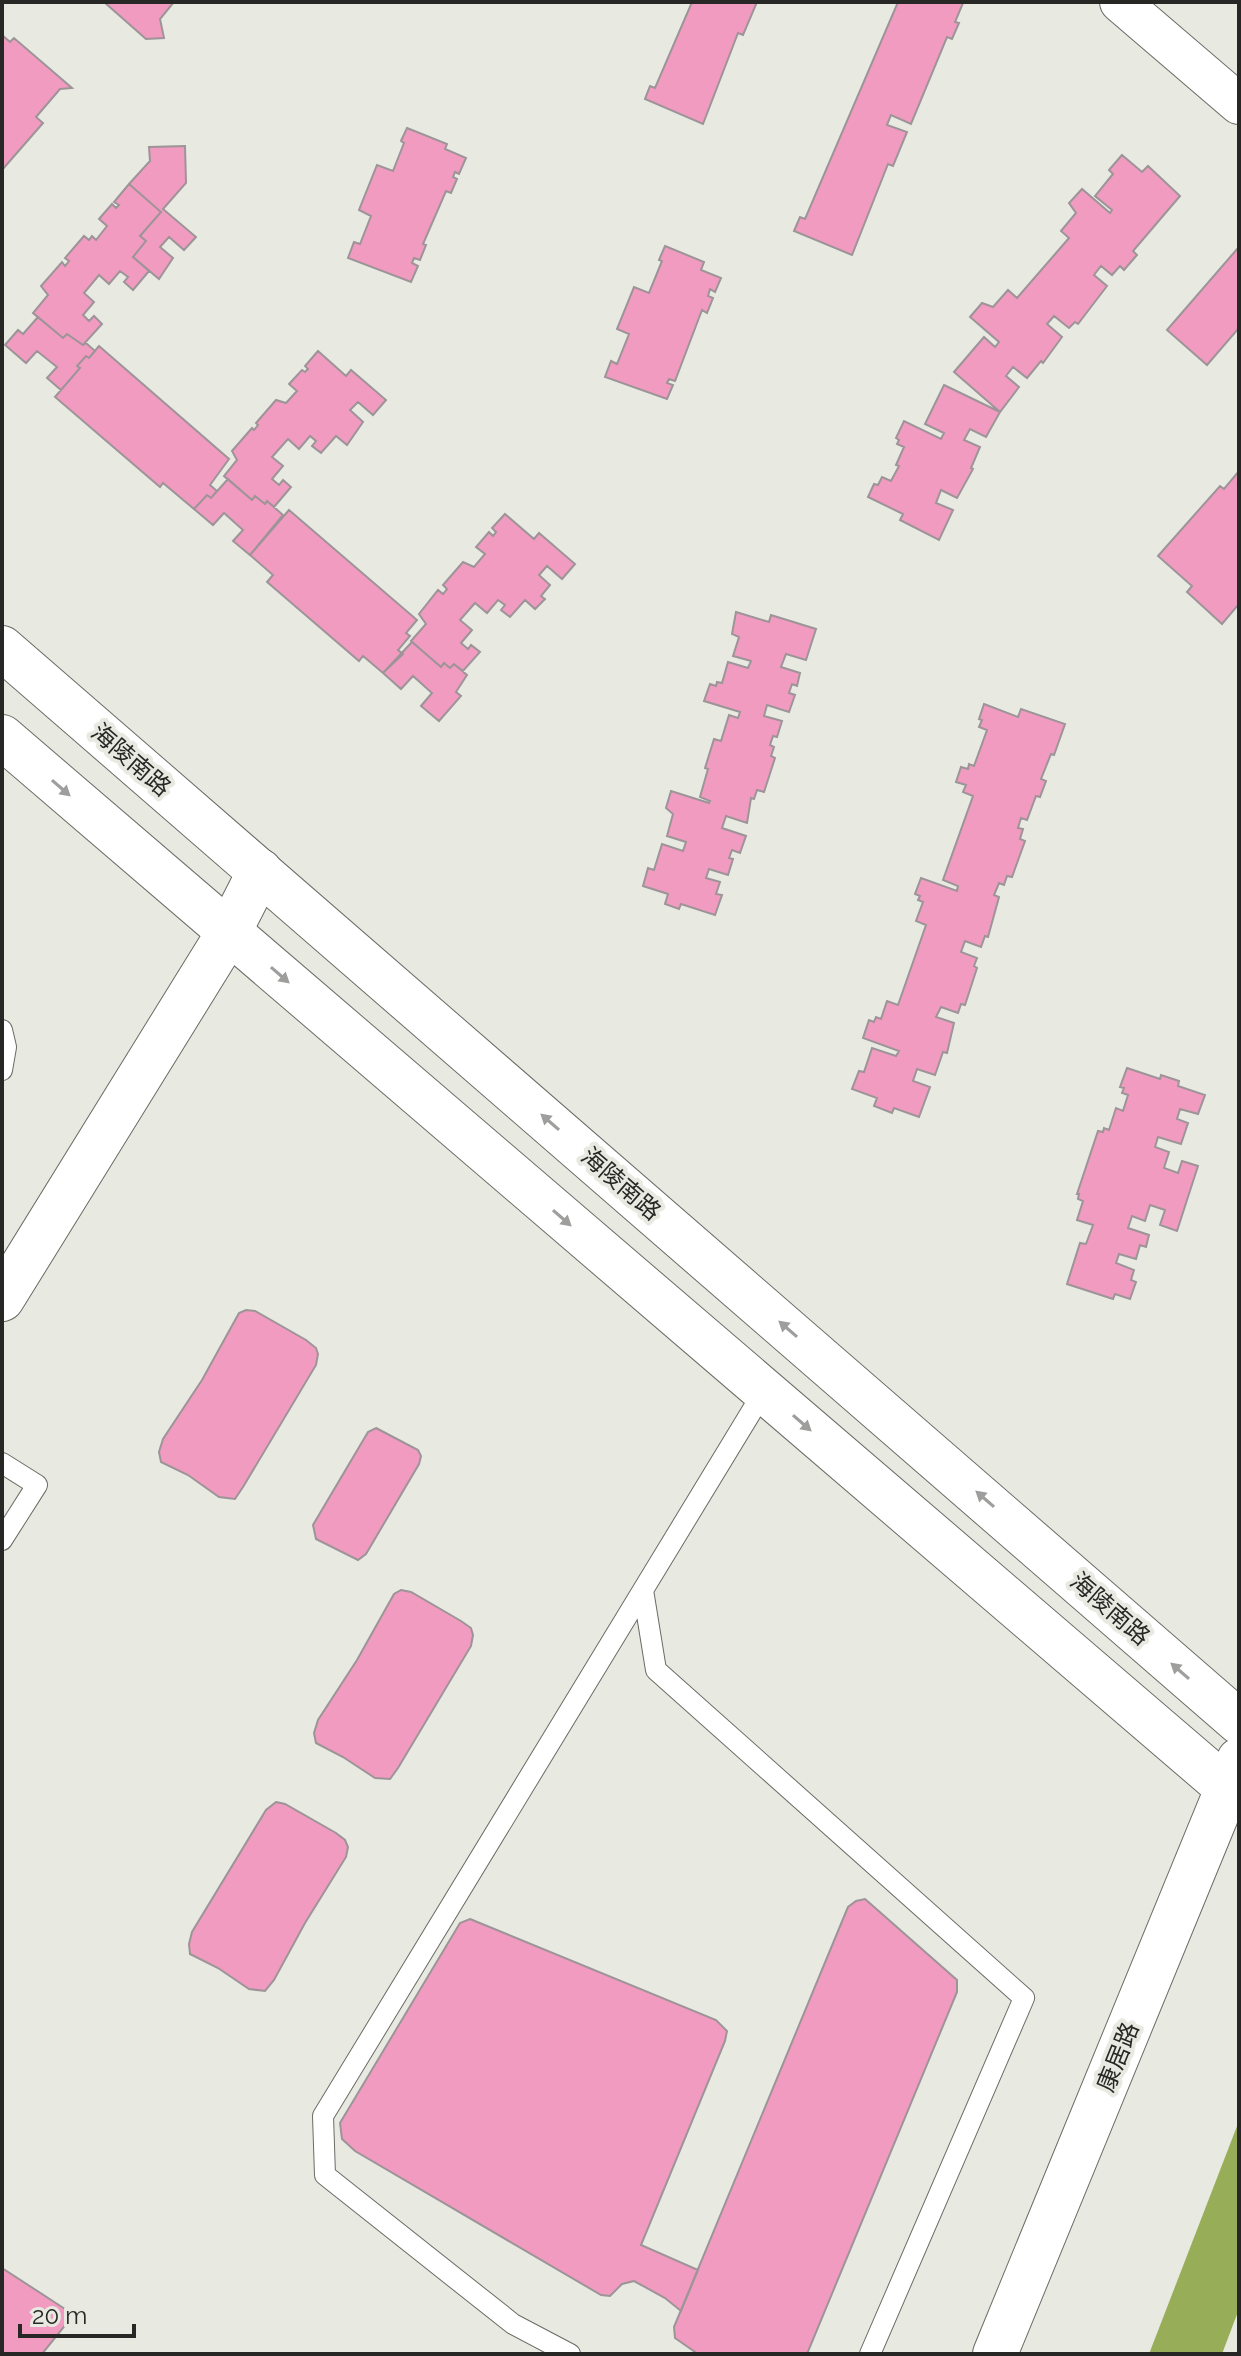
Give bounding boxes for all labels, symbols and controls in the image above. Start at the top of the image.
street label: 海陵南路 [86,717,177,802]
one-way arrow [51,779,71,796]
one-way arrow [269,966,289,983]
one-way arrow [540,1114,560,1131]
street label: 海陵南路 [576,1141,667,1226]
one-way arrow [552,1209,572,1226]
one-way arrow [779,1321,799,1338]
one-way arrow [792,1414,811,1432]
one-way arrow [975,1491,994,1509]
street label: 海陵南路 [1065,1566,1156,1651]
one-way arrow [1171,1663,1191,1680]
street label: 康居路 [1091,2018,1144,2096]
scale bar [20,2288,134,2338]
text: 20 m [32,2301,87,2330]

